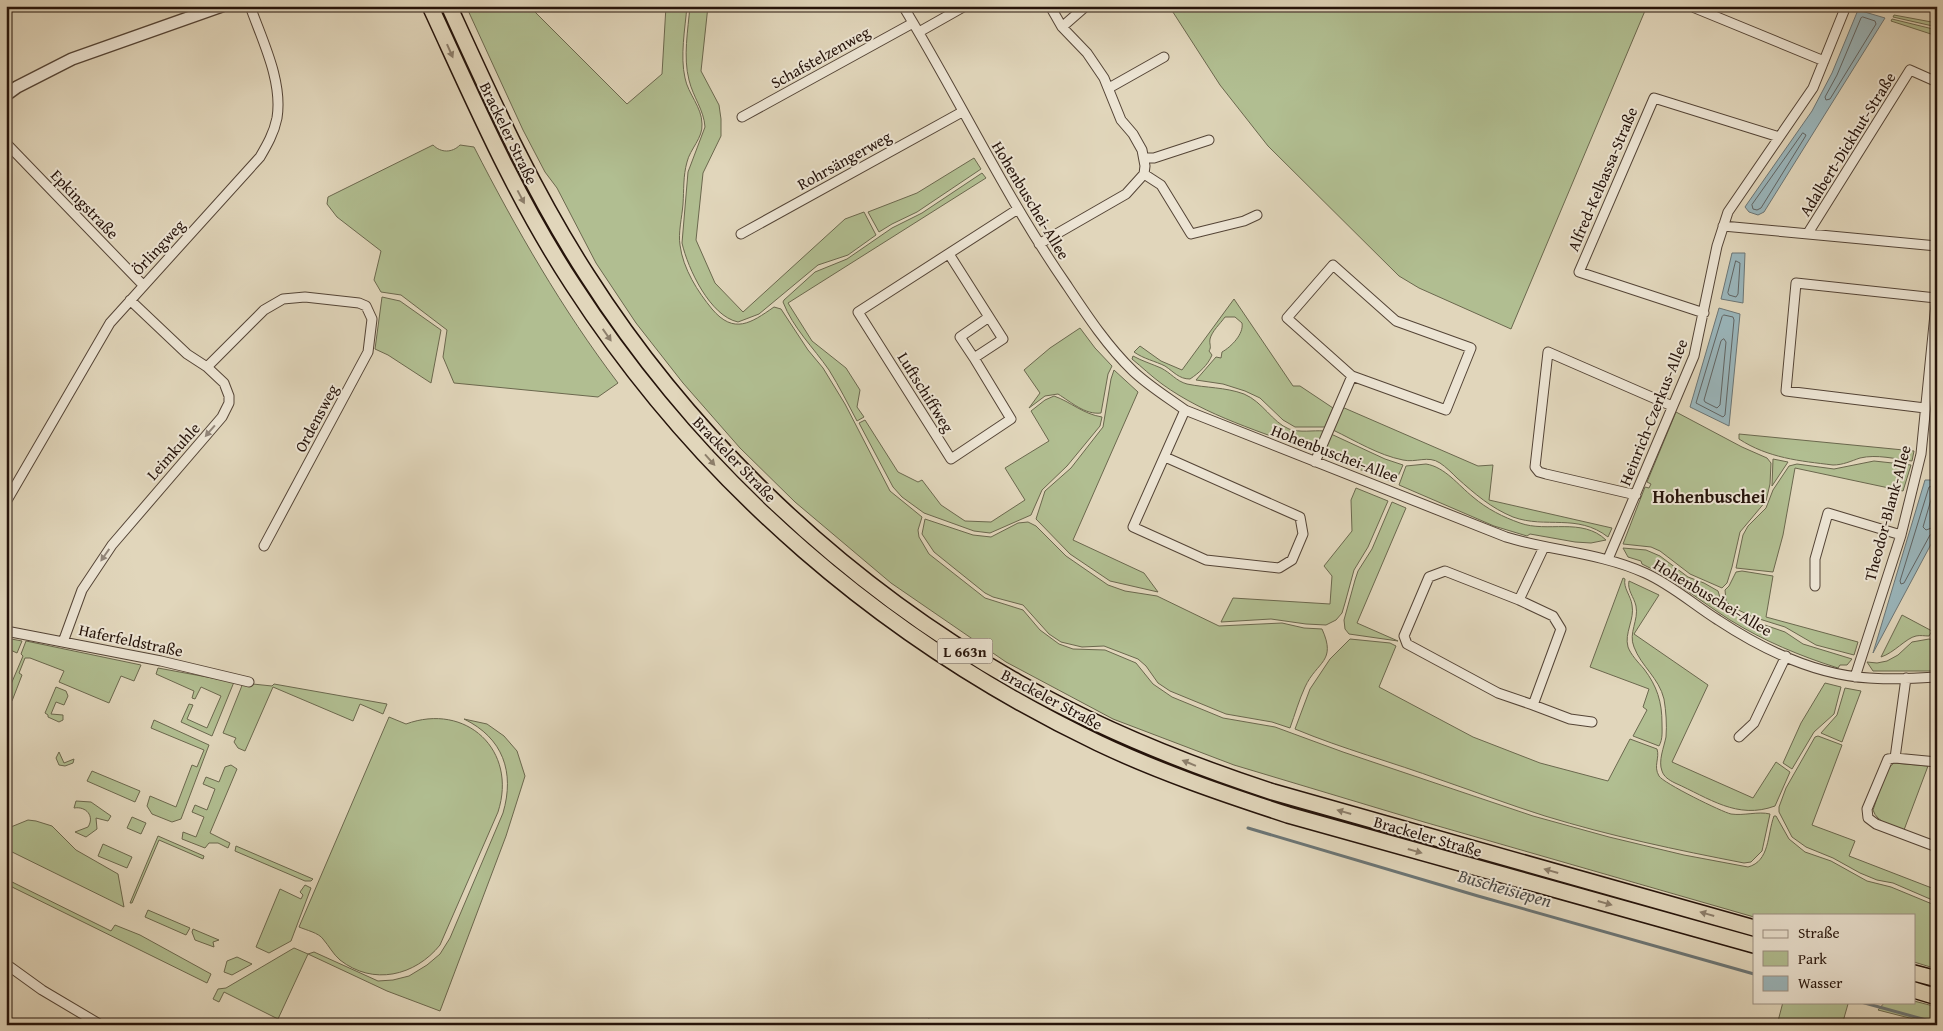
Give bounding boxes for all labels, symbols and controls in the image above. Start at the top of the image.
street label: Schafstelzenweg [766,20,874,94]
one-way arrow [447,44,455,58]
street label: Adalbert-Dickhut-Straße [1793,67,1901,221]
street label: Brackeler Straße [474,78,544,188]
street label: Alfred-Kelbassa-Straße [1561,103,1643,255]
street label: Rohrsängerweg [793,124,896,196]
street label: Hohenbuschei-Allee [986,136,1076,264]
street label: Epkingstraße [45,164,125,244]
one-way arrow [517,190,525,204]
street label: Örlingweg [126,214,190,280]
one-way arrow [602,328,612,342]
street label: Heinrich-Czerkus-Allee [1613,335,1693,489]
street label: Luftschiffweg [892,347,960,437]
street label: Ordensweg [288,380,344,456]
street label: Brackeler Straße [688,410,782,508]
street label: Leimkuhle [140,417,206,485]
street label: Hohenbuschei-Allee [1268,418,1402,488]
one-way arrow [205,425,216,437]
street label: Theodor-Blank-Allee [1857,442,1917,584]
one-way arrow [704,454,716,466]
district label: Hohenbuschei [1652,483,1766,510]
one-way arrow [100,548,110,562]
street label: Hohenbuschei-Allee [1649,552,1777,642]
street label: Haferfeldstraße [77,617,185,663]
road number: L 663n [938,638,992,664]
street label: Brackeler Straße [997,662,1107,736]
one-way arrow [1181,759,1196,767]
one-way arrow [1336,808,1351,816]
street label: Brackeler Straße [1371,809,1485,863]
one-way arrow [1408,847,1423,855]
water label: Buscheisiepen [1454,862,1555,914]
one-way arrow [1543,866,1558,874]
one-way arrow [1598,900,1613,908]
one-way arrow [1700,910,1715,918]
legend [1753,914,1916,1004]
text: Straße [1798,922,1840,943]
text: Park [1798,948,1827,969]
text: Wasser [1798,972,1842,993]

